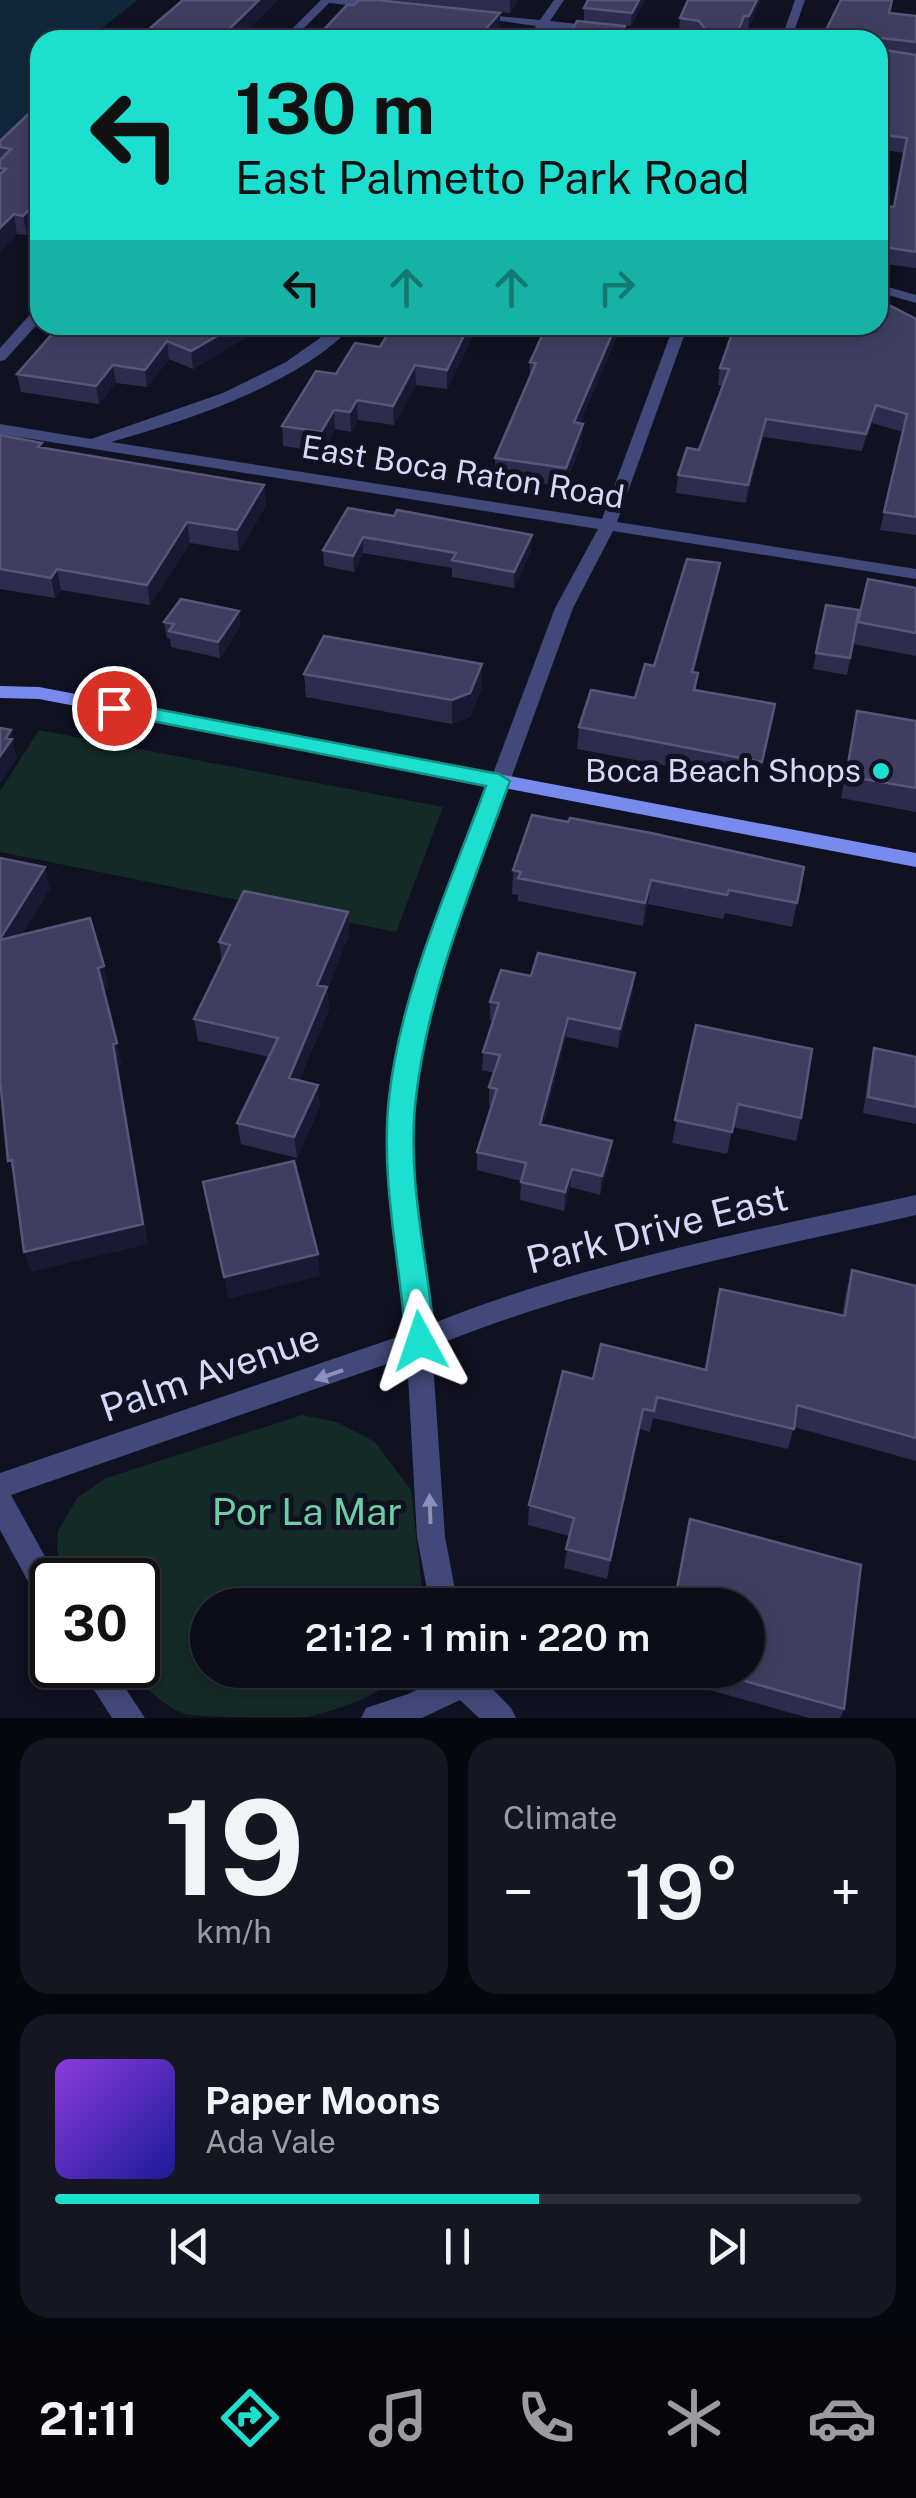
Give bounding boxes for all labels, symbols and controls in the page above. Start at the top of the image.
text: 130 m [235,67,435,150]
icon: left [70,70,200,200]
text: East Palmetto Park Road [235,151,750,204]
icon: left [274,260,329,315]
icon: ahead [379,260,434,315]
icon: ahead [484,260,539,315]
icon: right [589,260,644,315]
street label: East Boca Raton Road [299,428,627,515]
pin [72,666,157,751]
icon: arrive [87,681,142,736]
place label: Boca Beach Shops [585,752,861,789]
marker: Boca Beach Shops [870,760,892,782]
street label: Park Drive East [521,1174,792,1283]
position arrow [368,1289,472,1393]
street label: Palm Avenue [94,1314,325,1431]
one-way arrow [314,1368,344,1383]
park label: Por La Mar [212,1489,402,1534]
one-way arrow [422,1492,438,1524]
speed limit sign: 30 [30,1558,160,1688]
text: 21:12 · 1 min · 220 m [305,1615,650,1660]
text: 19 [163,1772,305,1924]
text: Climate [503,1799,617,1836]
text: 19° [625,1848,739,1936]
text: − [503,1860,534,1924]
text: + [830,1860,861,1924]
text: km/h [196,1913,272,1950]
text: Paper Moons [205,2078,440,2123]
text: Ada Vale [205,2123,336,2160]
icon: previous [162,2219,217,2274]
icon: pause [430,2219,485,2274]
icon: next [699,2219,754,2274]
icon: directions [215,2383,285,2453]
icon: music [363,2383,433,2453]
icon: phone [511,2383,581,2453]
icon: climate [659,2383,729,2453]
icon: car [807,2383,877,2453]
text: 21:11 [39,2392,137,2445]

